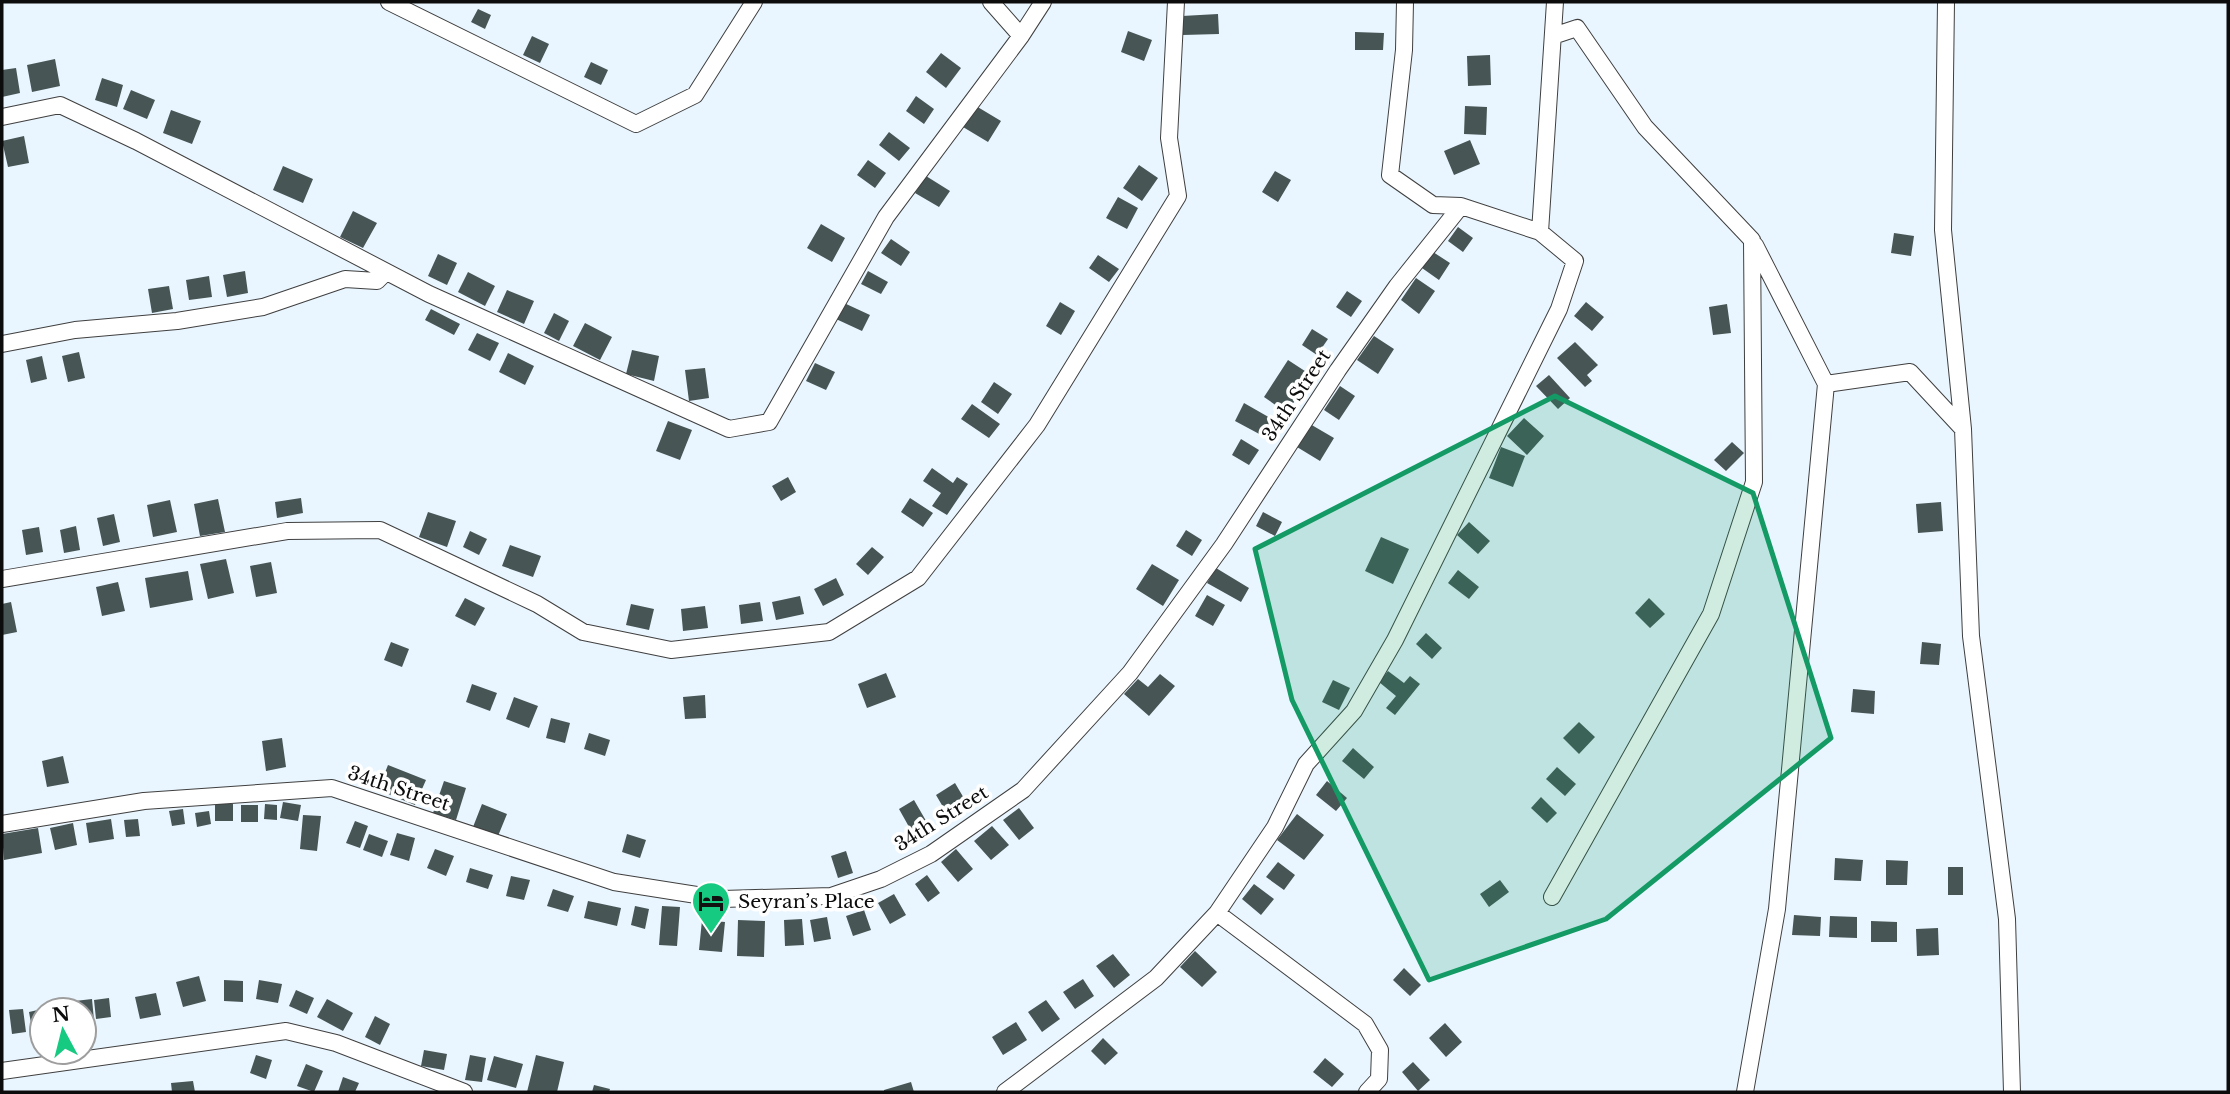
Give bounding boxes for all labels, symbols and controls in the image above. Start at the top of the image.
street label: 34th Street [1257,344,1336,446]
street label: 34th Street [345,761,453,816]
street label: 34th Street [890,780,993,856]
hotel icon: Seyran’s Place [690,880,732,935]
place label: Seyran’s Place [738,890,875,913]
north arrow [28,996,98,1066]
text: N [51,1002,71,1027]

